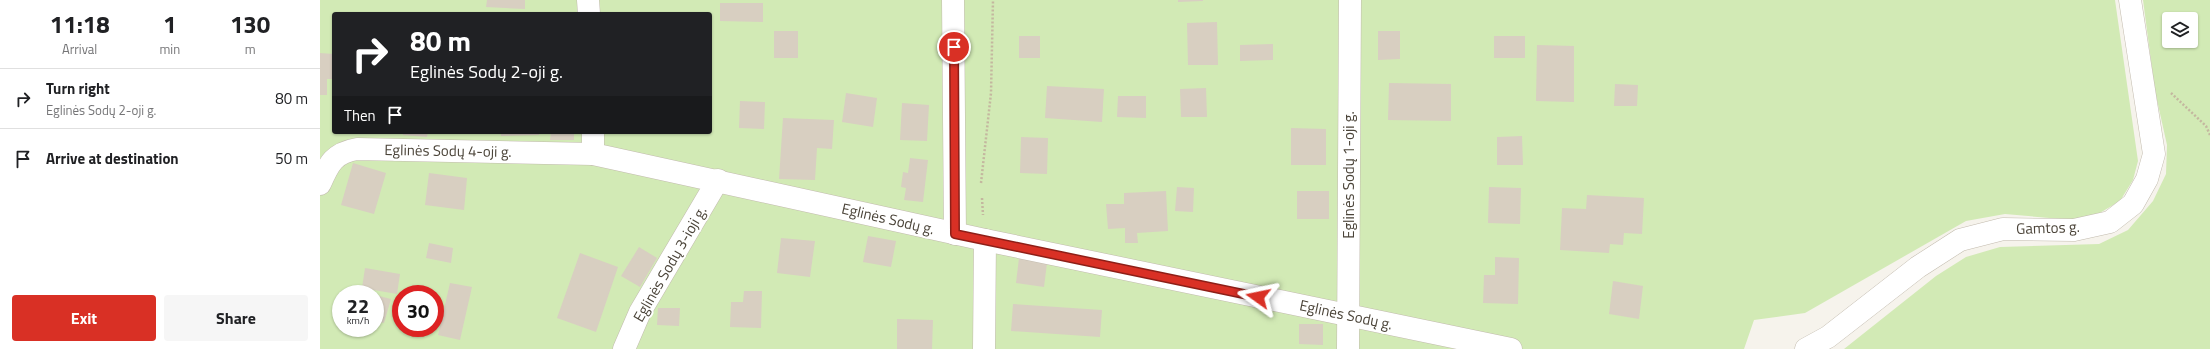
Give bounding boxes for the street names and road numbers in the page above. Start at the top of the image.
street label: Eglinės Sodų 1-oji g. [1337,111,1360,239]
street label: Eglinės Sodų 4-oji g. [384,138,512,163]
street label: Eglinės Sodų g. [839,197,937,240]
street label: Eglinės Sodų 3-ioji g. [627,201,712,326]
street label: Gamtos g. [2016,215,2080,240]
street label: Eglinės Sodų g. [1297,293,1395,336]

